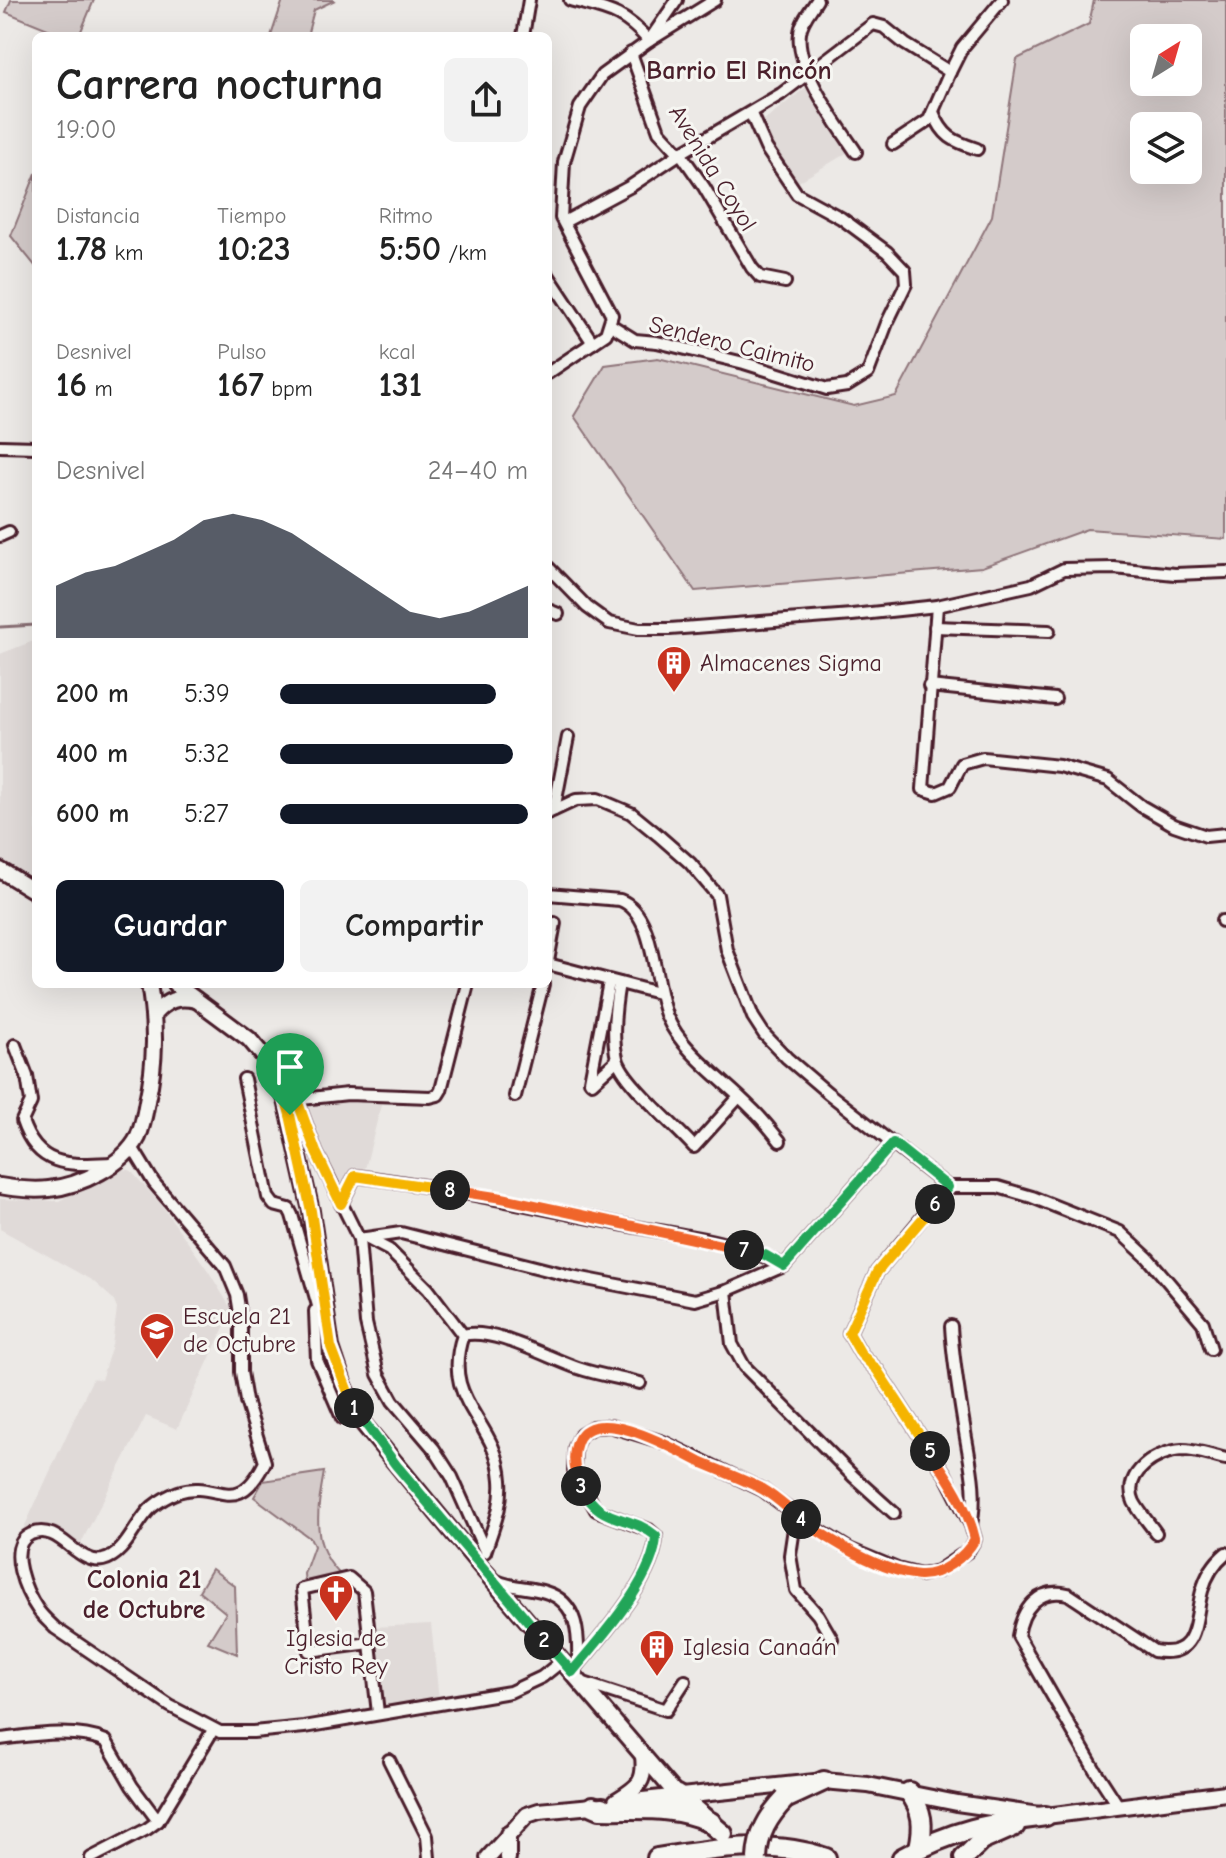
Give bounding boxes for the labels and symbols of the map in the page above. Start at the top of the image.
north arrow [1130,24,1202,96]
district label: Barrio El Rincón [646,56,832,86]
street label: Avenida Coyol [663,100,763,236]
street label: Sendero Caimito [646,310,818,378]
building icon: Almacenes Sigma [655,644,693,694]
place label: Almacenes Sigma [700,649,882,677]
pin [256,1033,324,1115]
pin: 8 [430,1170,470,1210]
pin: 6 [915,1184,955,1224]
pin: 7 [724,1230,764,1270]
place label: Escuela 21 de Octubre [183,1302,296,1358]
school or university icon: Escuela 21 de Octubre [138,1311,176,1361]
pin: 1 [334,1388,374,1428]
pin: 5 [910,1431,950,1471]
pin: 3 [561,1466,601,1506]
pin: 4 [781,1499,821,1539]
district label: Colonia 21 de Octubre [83,1565,205,1625]
church icon: Iglesia de Cristo Rey [317,1573,355,1623]
pin: 2 [524,1620,564,1660]
place label: Iglesia de Cristo Rey [284,1624,388,1680]
building icon: Iglesia Canaán [638,1628,676,1678]
place label: Iglesia Canaán [683,1633,837,1661]

